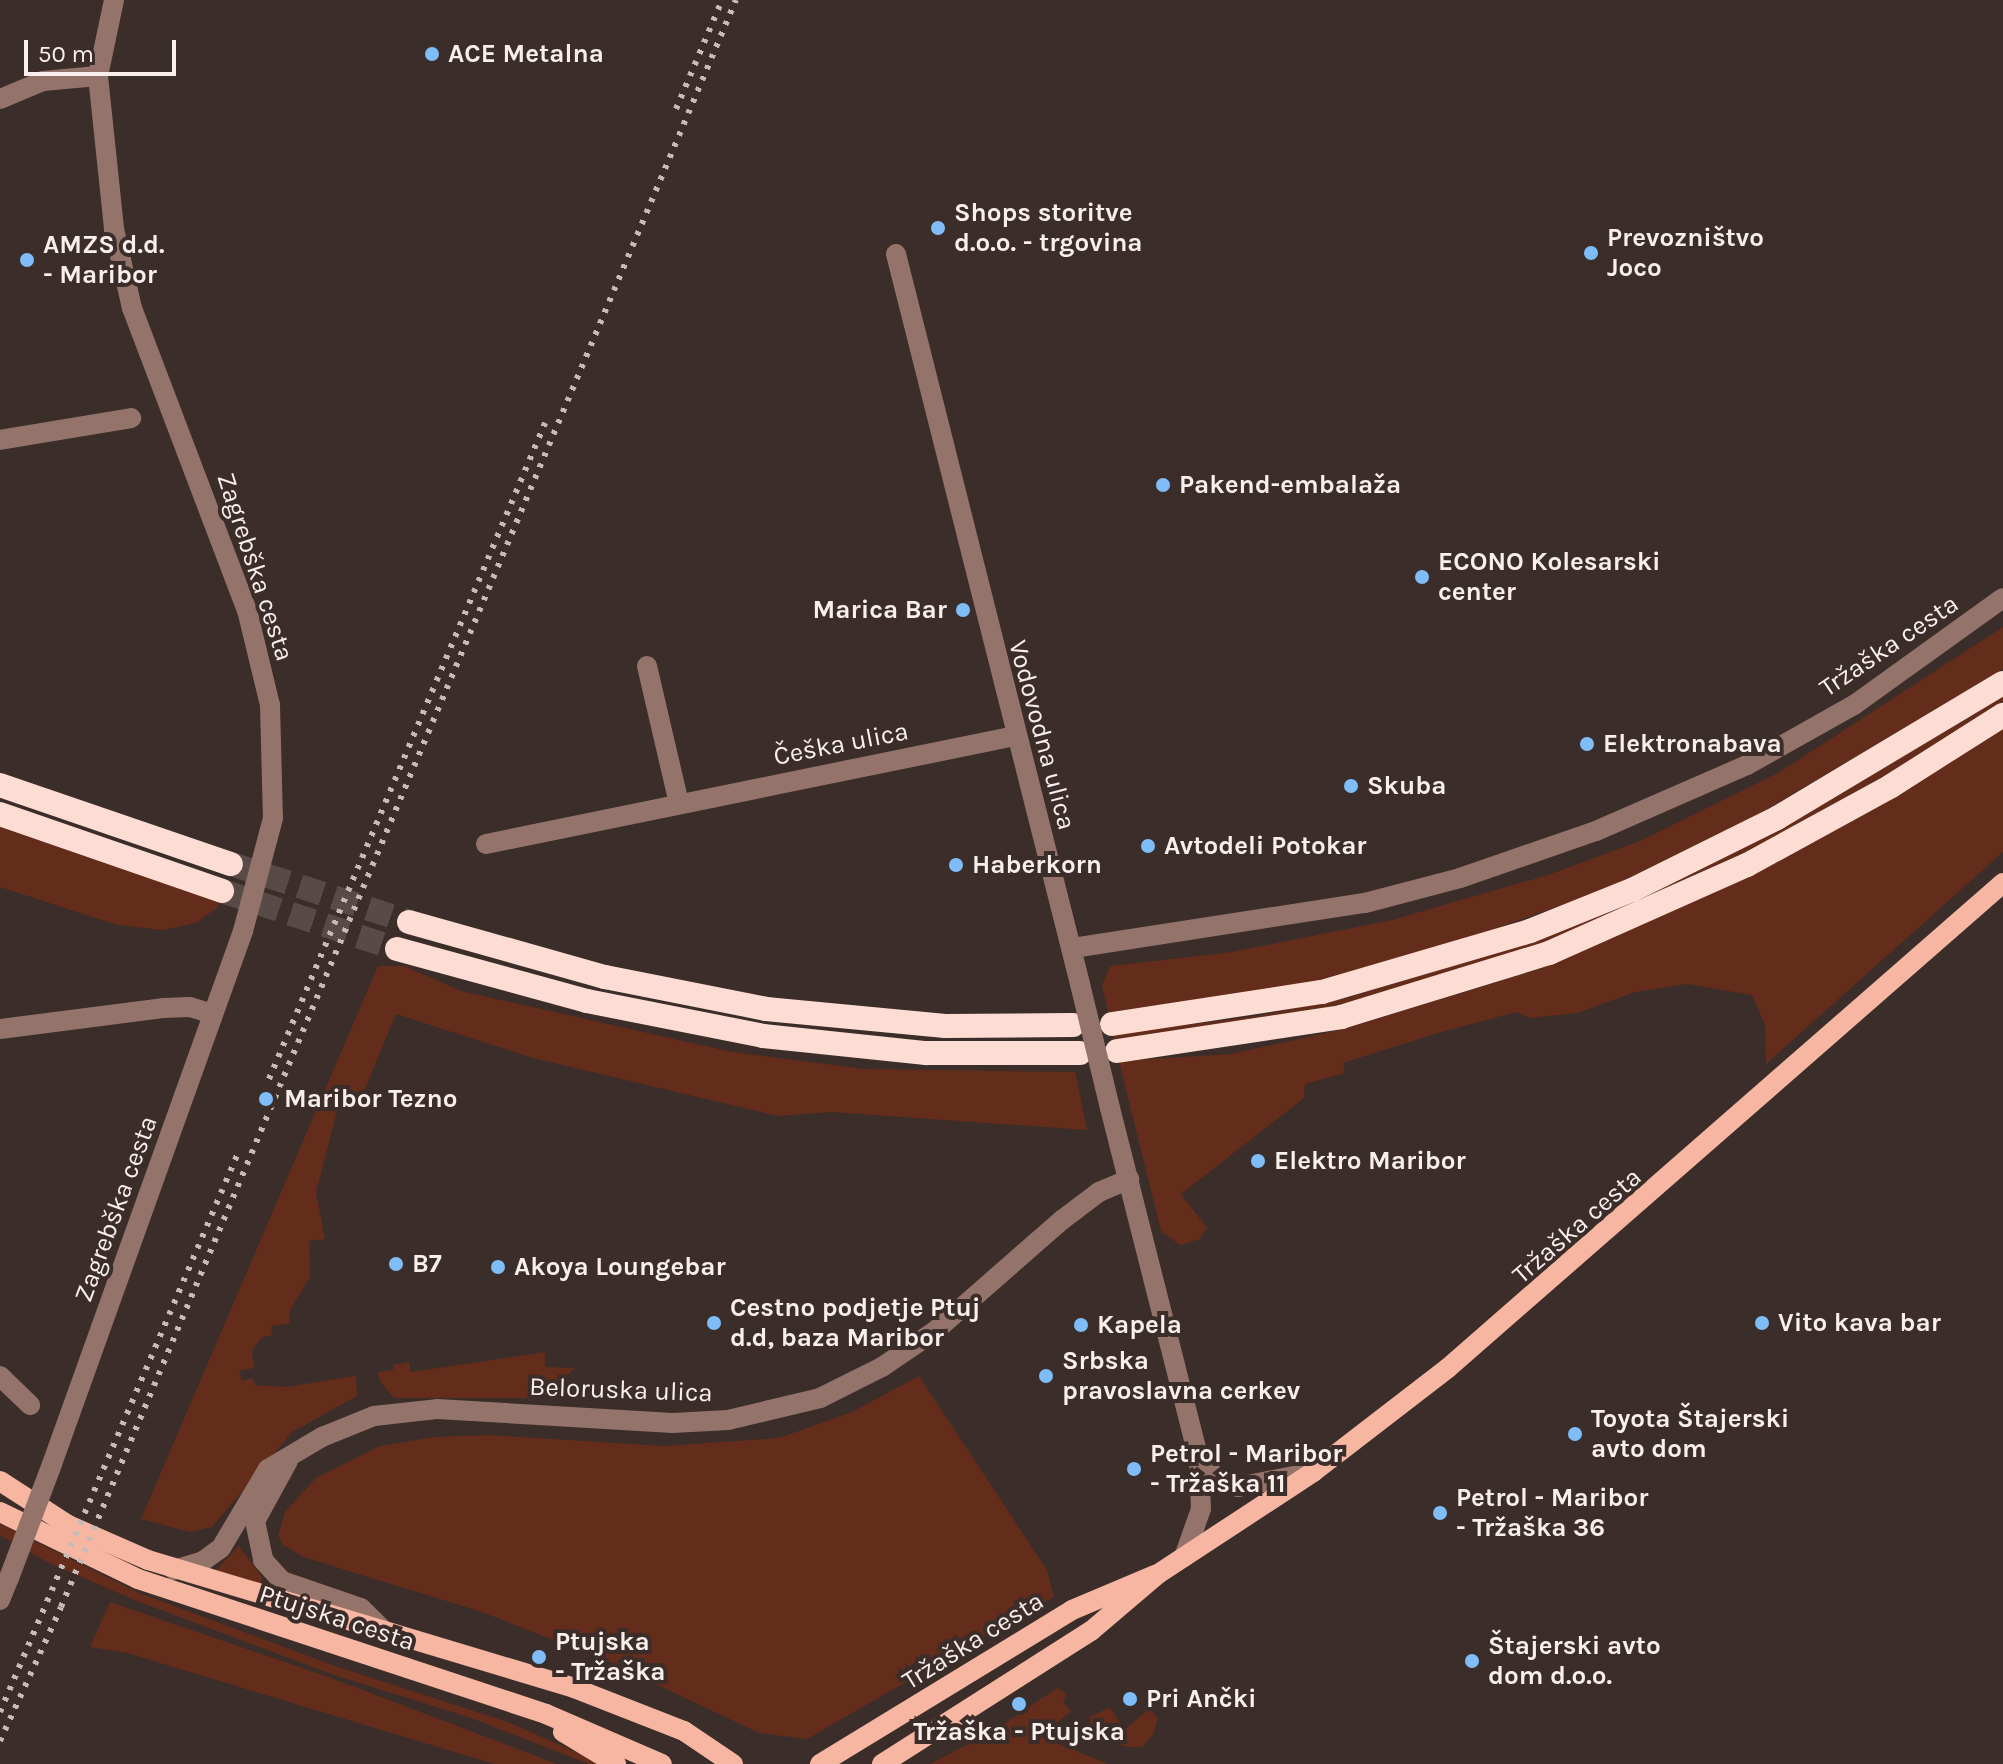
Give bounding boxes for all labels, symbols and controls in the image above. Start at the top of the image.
scale bar [28,24,180,74]
place label: ACE Metalna [448,38,604,70]
text: 50 m [38,40,94,68]
marker: ACE Metalna [423,45,441,63]
place label: Shops storitve d.o.o. - trgovina [954,197,1143,258]
marker: Shops storitve d.o.o. - trgovina [929,219,947,237]
place label: Prevozništvo Joco [1607,222,1764,284]
place label: AMZS d.d. - Maribor [43,229,165,290]
marker: Prevozništvo Joco [1582,244,1600,262]
marker: AMZS d.d. - Maribor [18,251,36,269]
street label: Zagrebška cesta [210,469,300,665]
place label: Pakend-embalaža [1179,469,1401,501]
marker: Pakend-embalaža [1154,476,1172,494]
place label: ECONO Kolesarski center [1438,546,1661,608]
marker: ECONO Kolesarski center [1413,568,1431,586]
street label: Tržaška cesta [1814,588,1964,704]
place label: Marica Bar [813,594,947,626]
marker: Marica Bar [954,601,972,619]
street label: Vodovodna ulica [1002,637,1082,833]
street label: Češka ulica [771,716,911,772]
place label: Elektronabava [1603,728,1782,760]
marker: Elektronabava [1578,735,1596,753]
place label: Skuba [1367,770,1446,802]
marker: Skuba [1342,777,1360,795]
place label: Avtodeli Potokar [1164,830,1367,862]
marker: Avtodeli Potokar [1139,837,1157,855]
place label: Haberkorn [972,849,1102,881]
marker: Haberkorn [947,856,965,874]
place label: Maribor Tezno [284,1083,457,1115]
marker: Maribor Tezno [255,1088,277,1110]
street label: Zagrebška cesta [68,1112,164,1306]
place label: Elektro Maribor [1274,1145,1466,1177]
marker: Elektro Maribor [1249,1152,1267,1170]
street label: Tržaška cesta [1506,1162,1648,1290]
place label: B7 [412,1248,442,1280]
place label: Akoya Loungebar [514,1251,726,1283]
marker: B7 [387,1255,405,1273]
marker: Akoya Loungebar [489,1258,507,1276]
place label: Cestno podjetje Ptuj d.d, baza Maribor [730,1292,980,1354]
place label: Vito kava bar [1778,1307,1941,1339]
place label: Kapela [1097,1309,1182,1341]
marker: Cestno podjetje Ptuj d.d, baza Maribor [705,1314,723,1332]
marker: Vito kava bar [1753,1314,1771,1332]
marker: Kapela [1072,1316,1090,1334]
place label: Srbska pravoslavna cerkev [1062,1345,1300,1406]
marker: Srbska pravoslavna cerkev [1037,1367,1055,1385]
street label: Beloruska ulica [529,1371,713,1409]
place label: Toyota Štajerski avto dom [1591,1403,1789,1464]
marker: Toyota Štajerski avto dom [1566,1425,1584,1443]
place label: Petrol - Maribor - Tržaška 11 [1150,1438,1342,1500]
marker: Petrol - Maribor - Tržaška 11 [1125,1460,1143,1478]
place label: Petrol - Maribor - Tržaška 36 [1456,1482,1648,1544]
marker: Petrol - Maribor - Tržaška 36 [1431,1504,1449,1522]
street label: Ptujska cesta [255,1578,419,1658]
street label: Tržaška cesta [897,1585,1049,1697]
place label: Ptujska - Tržaška [555,1626,665,1688]
place label: Štajerski avto dom d.o.o. [1488,1630,1661,1692]
marker: Ptujska - Tržaška [530,1648,548,1666]
marker: Štajerski avto dom d.o.o. [1463,1652,1481,1670]
place label: Pri Ančki [1146,1683,1257,1715]
marker: Pri Ančki [1121,1690,1139,1708]
marker: Tržaška - Ptujska [1010,1695,1028,1713]
place label: Tržaška - Ptujska [913,1716,1125,1748]

